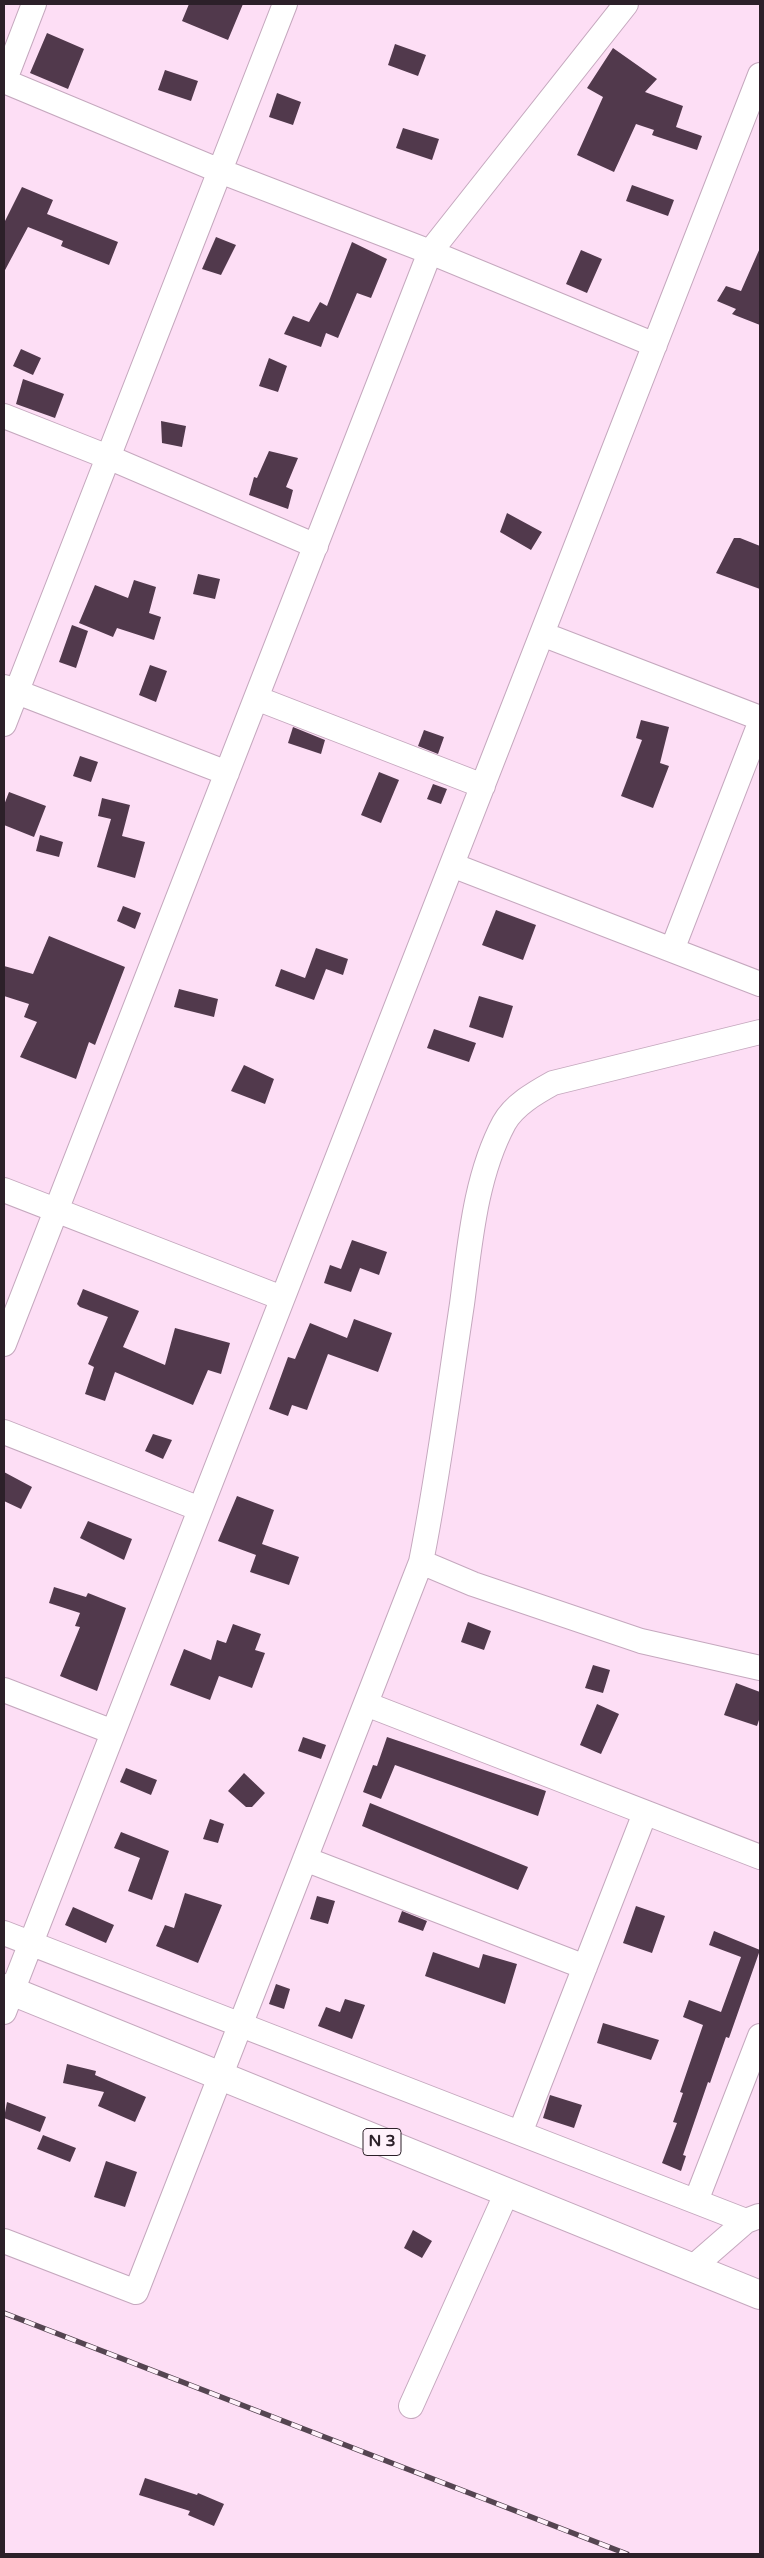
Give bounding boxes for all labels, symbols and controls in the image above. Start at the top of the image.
road number: N 3 [363,2128,401,2156]

